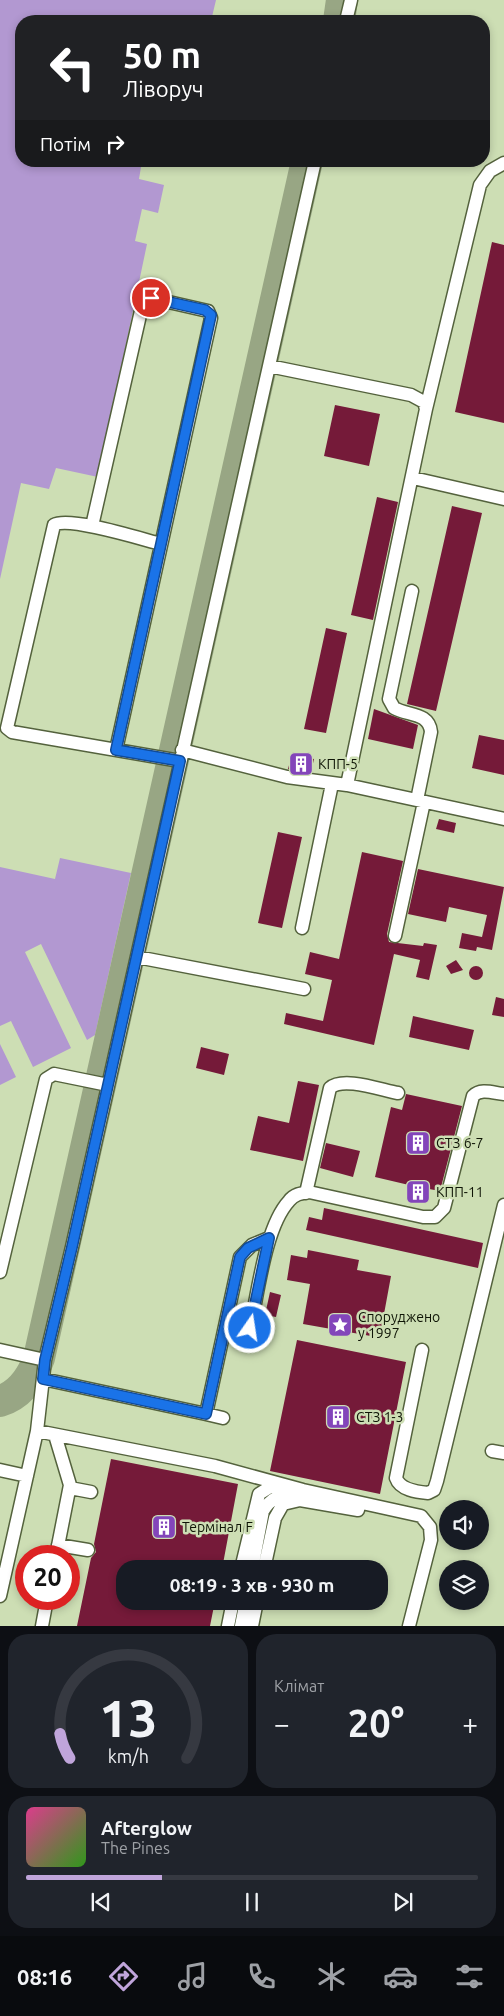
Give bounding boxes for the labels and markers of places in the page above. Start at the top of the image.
pin [130,277,172,319]
building icon: КПП-5 [288,751,314,777]
place label: КПП-5 [318,756,358,772]
building icon: СТЗ 6-7 [405,1130,431,1156]
place label: СТЗ 6-7 [436,1135,483,1151]
building icon: КПП-11 [405,1179,431,1205]
place label: КПП-11 [436,1184,484,1200]
place label: Споруджено у 1997 [358,1309,440,1341]
place icon: Споруджено у 1997 [327,1312,353,1338]
building icon: СТЗ 1-3 [325,1404,351,1430]
place label: СТЗ 1-3 [356,1409,403,1425]
building icon: Термінал F [151,1514,177,1540]
place label: Термінал F [182,1519,253,1535]

